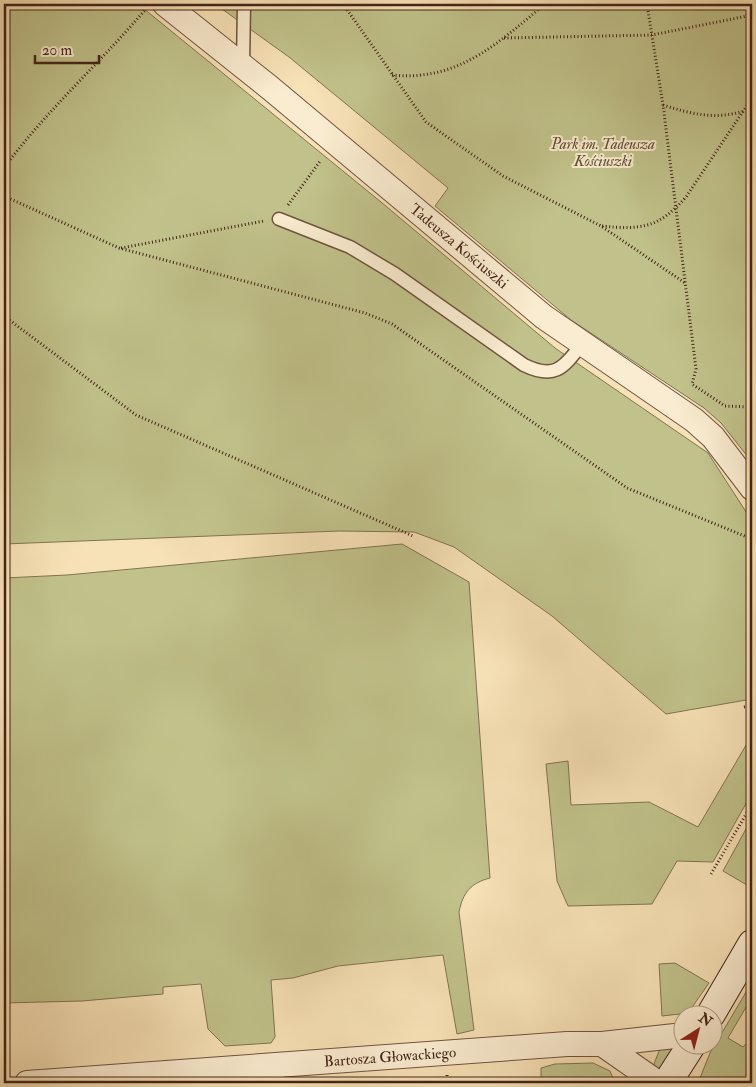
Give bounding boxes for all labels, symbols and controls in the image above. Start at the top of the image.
scale bar [35,32,99,64]
text: 20 m [42,41,72,60]
park label: Park im. Tadeusza Kościuszki [550,135,655,171]
street label: Tadeusza Kościuszki [406,200,512,293]
north arrow [674,1004,724,1054]
text: N [694,1009,716,1031]
street label: Bartosza Głowackiego [323,1043,457,1072]

